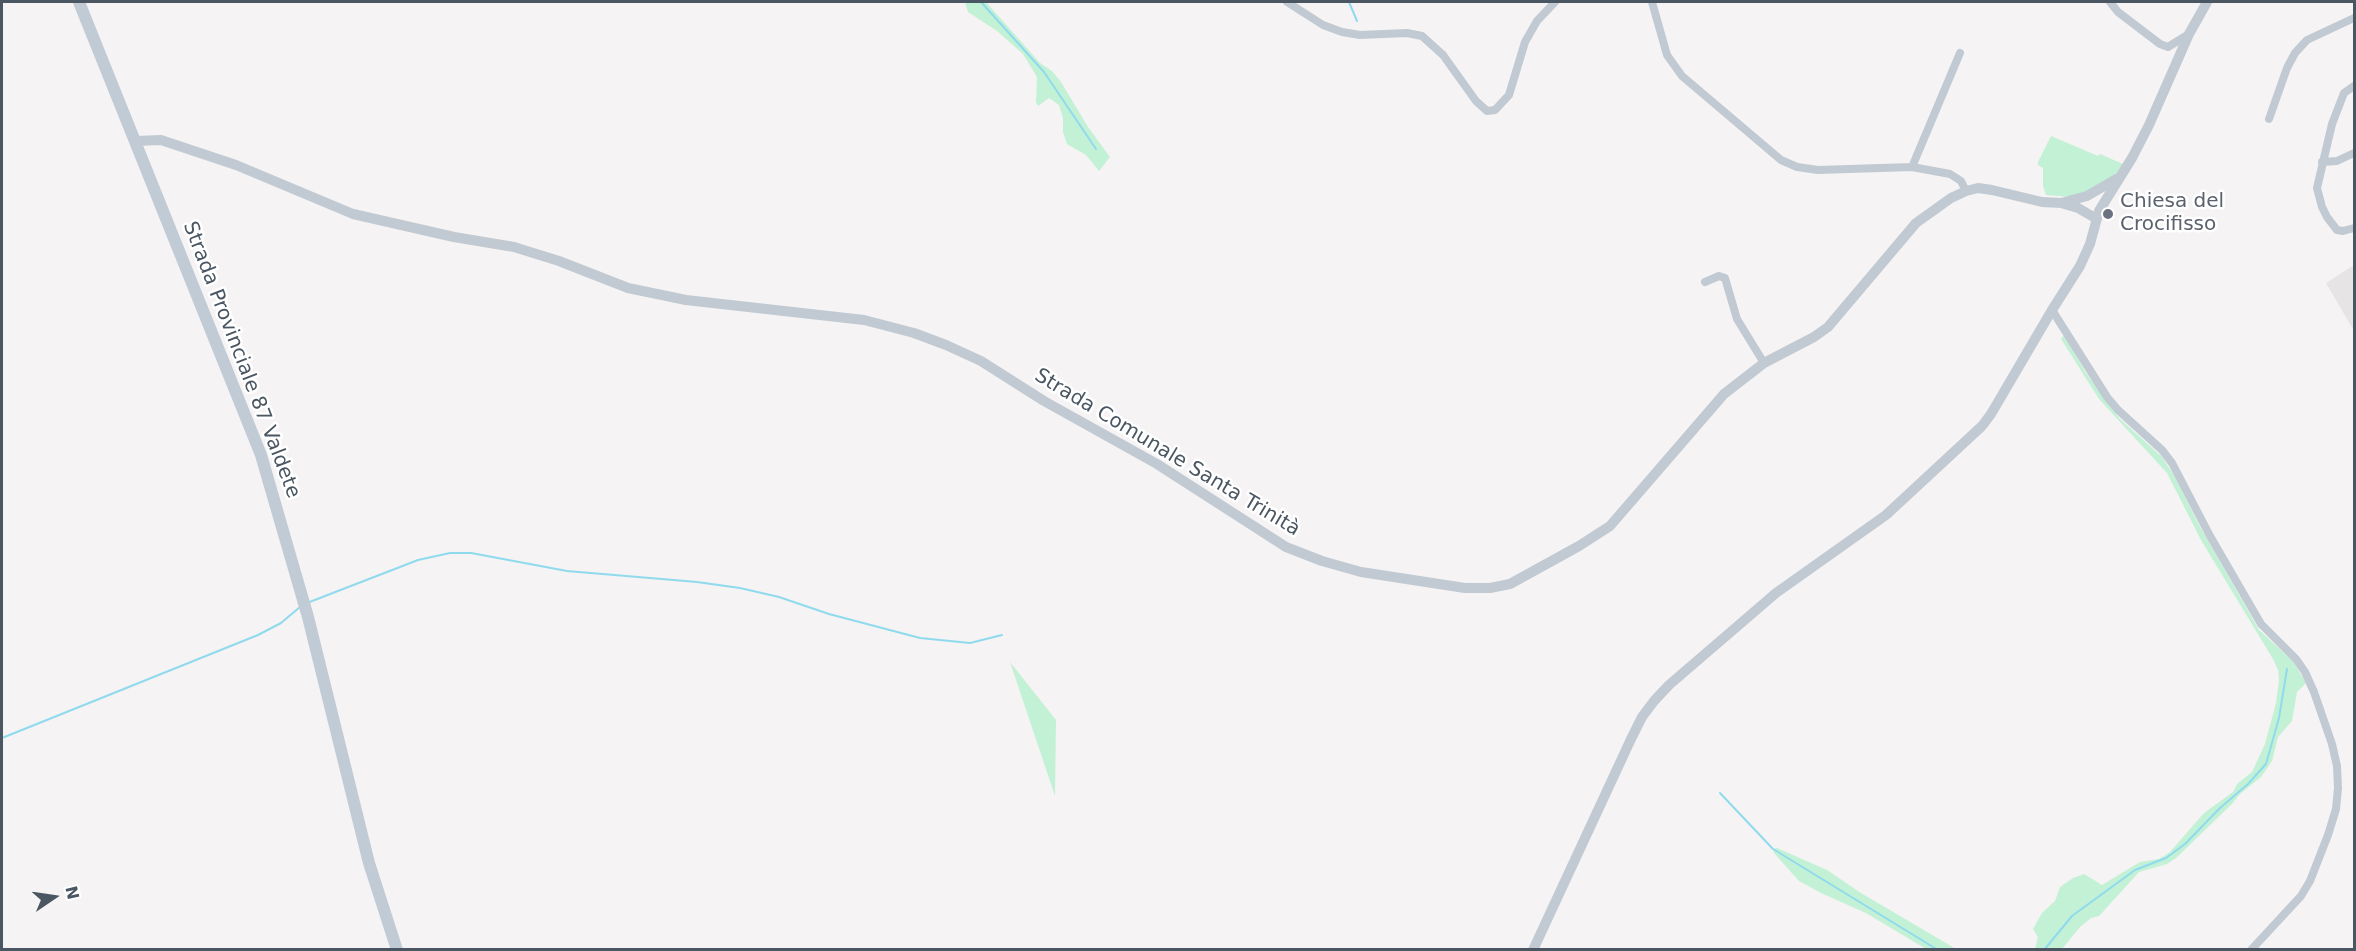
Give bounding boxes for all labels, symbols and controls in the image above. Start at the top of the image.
place label: Chiesa del Crocifisso [2120,190,2224,237]
marker: Chiesa del Crocifisso [2101,207,2115,221]
street label: Strada Provinciale 87 Valdete [177,218,305,502]
street label: Strada Comunale Santa Trinità [1030,364,1304,542]
north arrow [24,867,84,927]
text: N [61,884,83,901]

